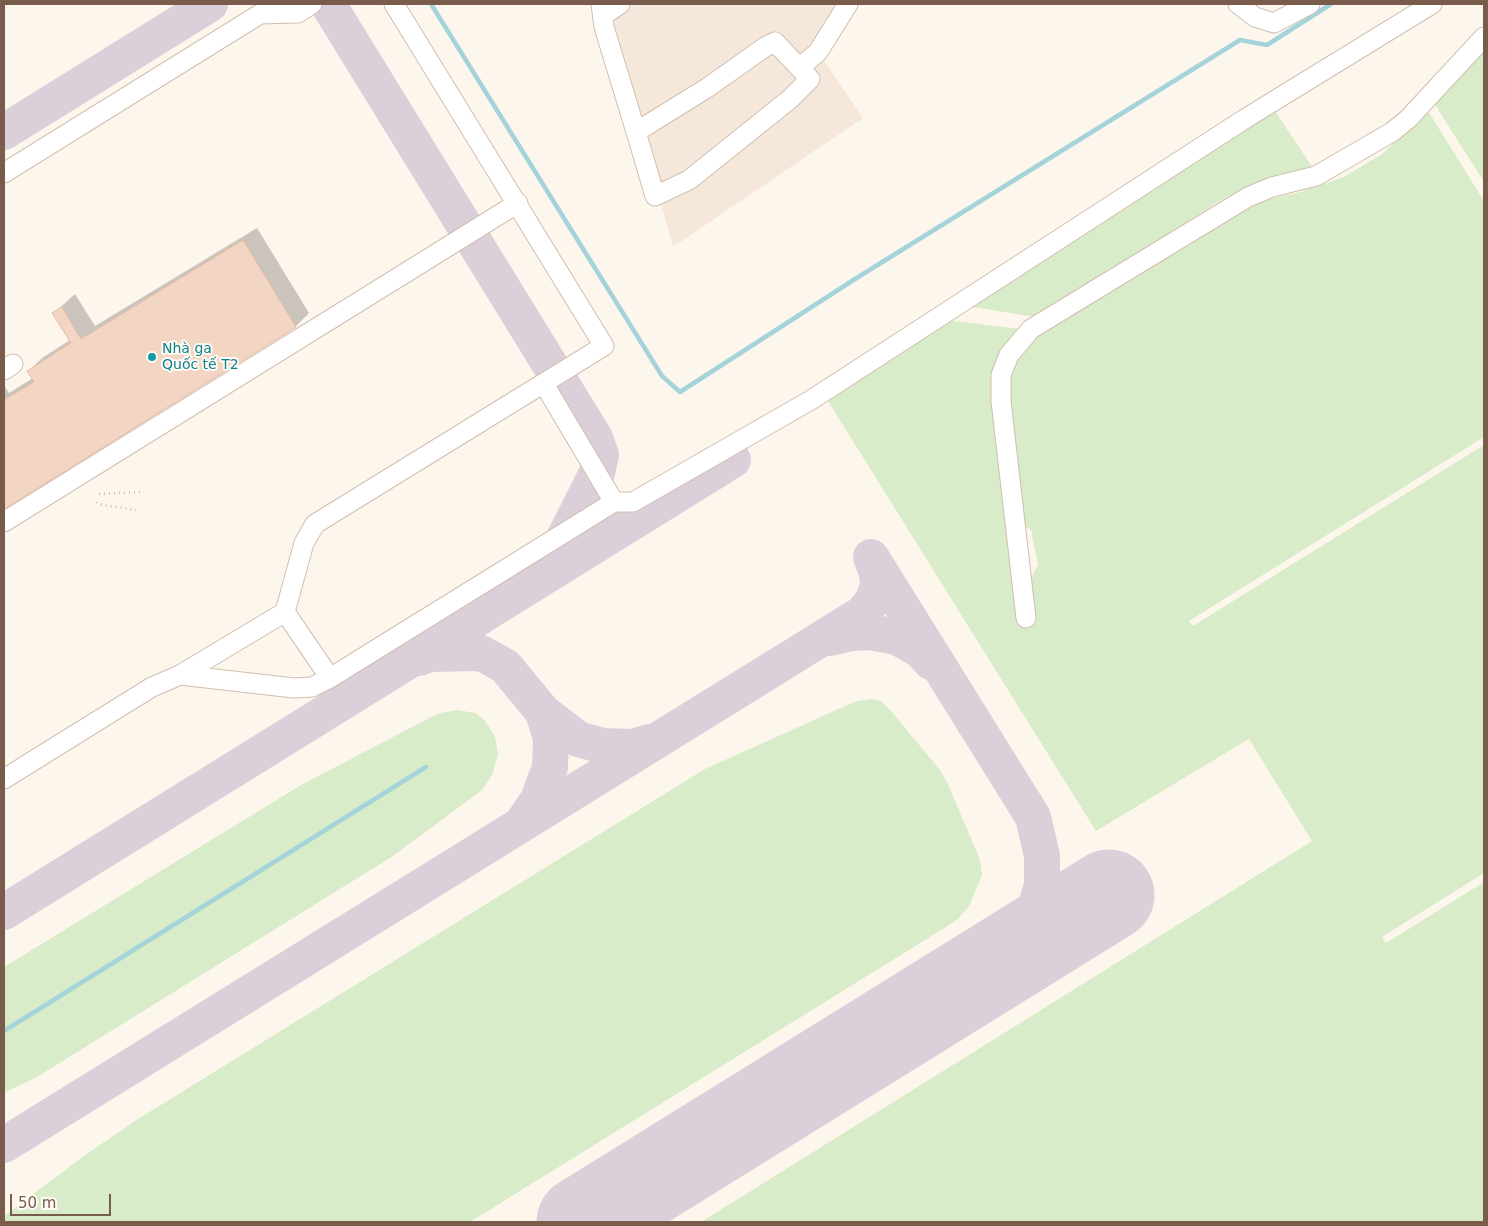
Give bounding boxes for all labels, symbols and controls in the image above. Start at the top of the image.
place label: Nhà ga Quốc tế T2 [162,341,239,374]
marker: Nhà ga Quốc tế T2 [146,351,158,363]
scale bar [12,1184,114,1216]
text: 50 m [18,1194,56,1212]

